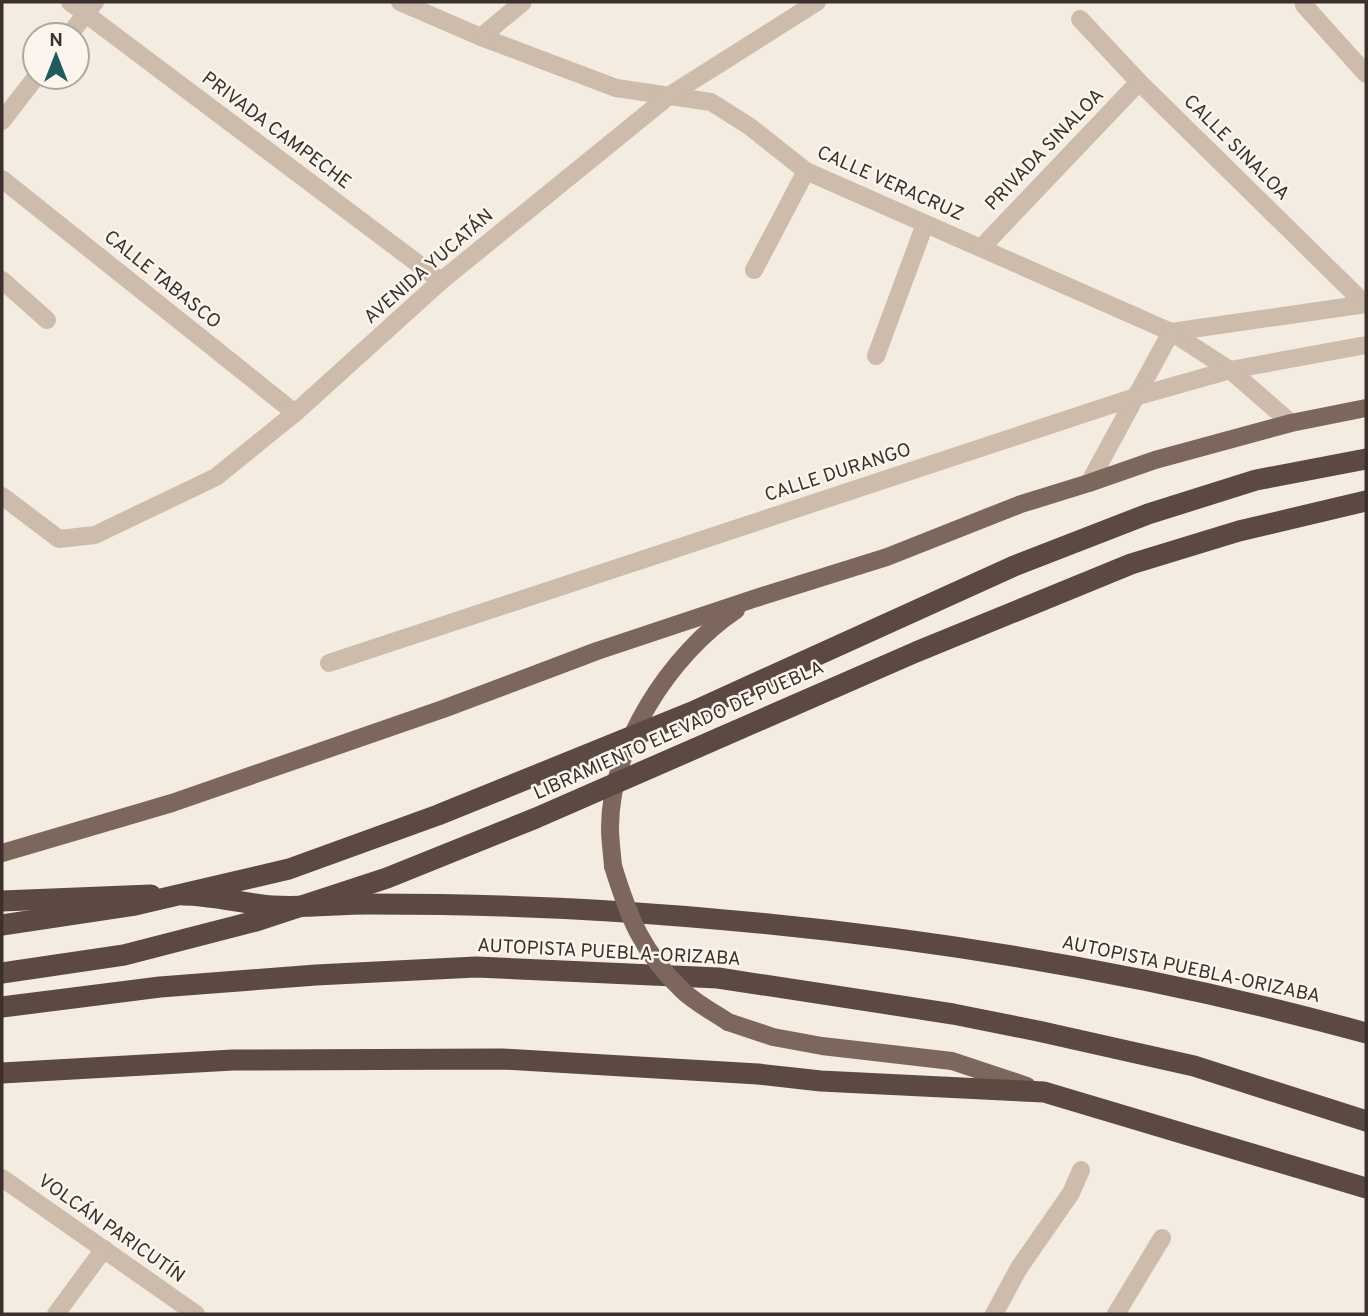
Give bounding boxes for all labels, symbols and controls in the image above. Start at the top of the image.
north arrow [21,21,91,91]
text: N [49,29,63,53]
street label: PRIVADA CAMPECHE [197,67,355,195]
street label: PRIVADA SINALOA [981,84,1109,216]
street label: CALLE SINALOA [1178,90,1294,206]
street label: CALLE VERACRUZ [813,141,967,227]
street label: AVENIDA YUCATÁN [359,203,499,330]
street label: CALLE TABASCO [99,225,225,335]
street label: CALLE DURANGO [762,438,914,508]
street label: LIBRAMIENTO ELEVADO DE PUEBLA [530,656,828,806]
street label: AUTOPISTA PUEBLA-ORIZABA [1060,931,1322,1009]
street label: AUTOPISTA PUEBLA-ORIZABA [477,934,741,972]
street label: VOLCÁN PARICUTÍN [33,1168,190,1289]

